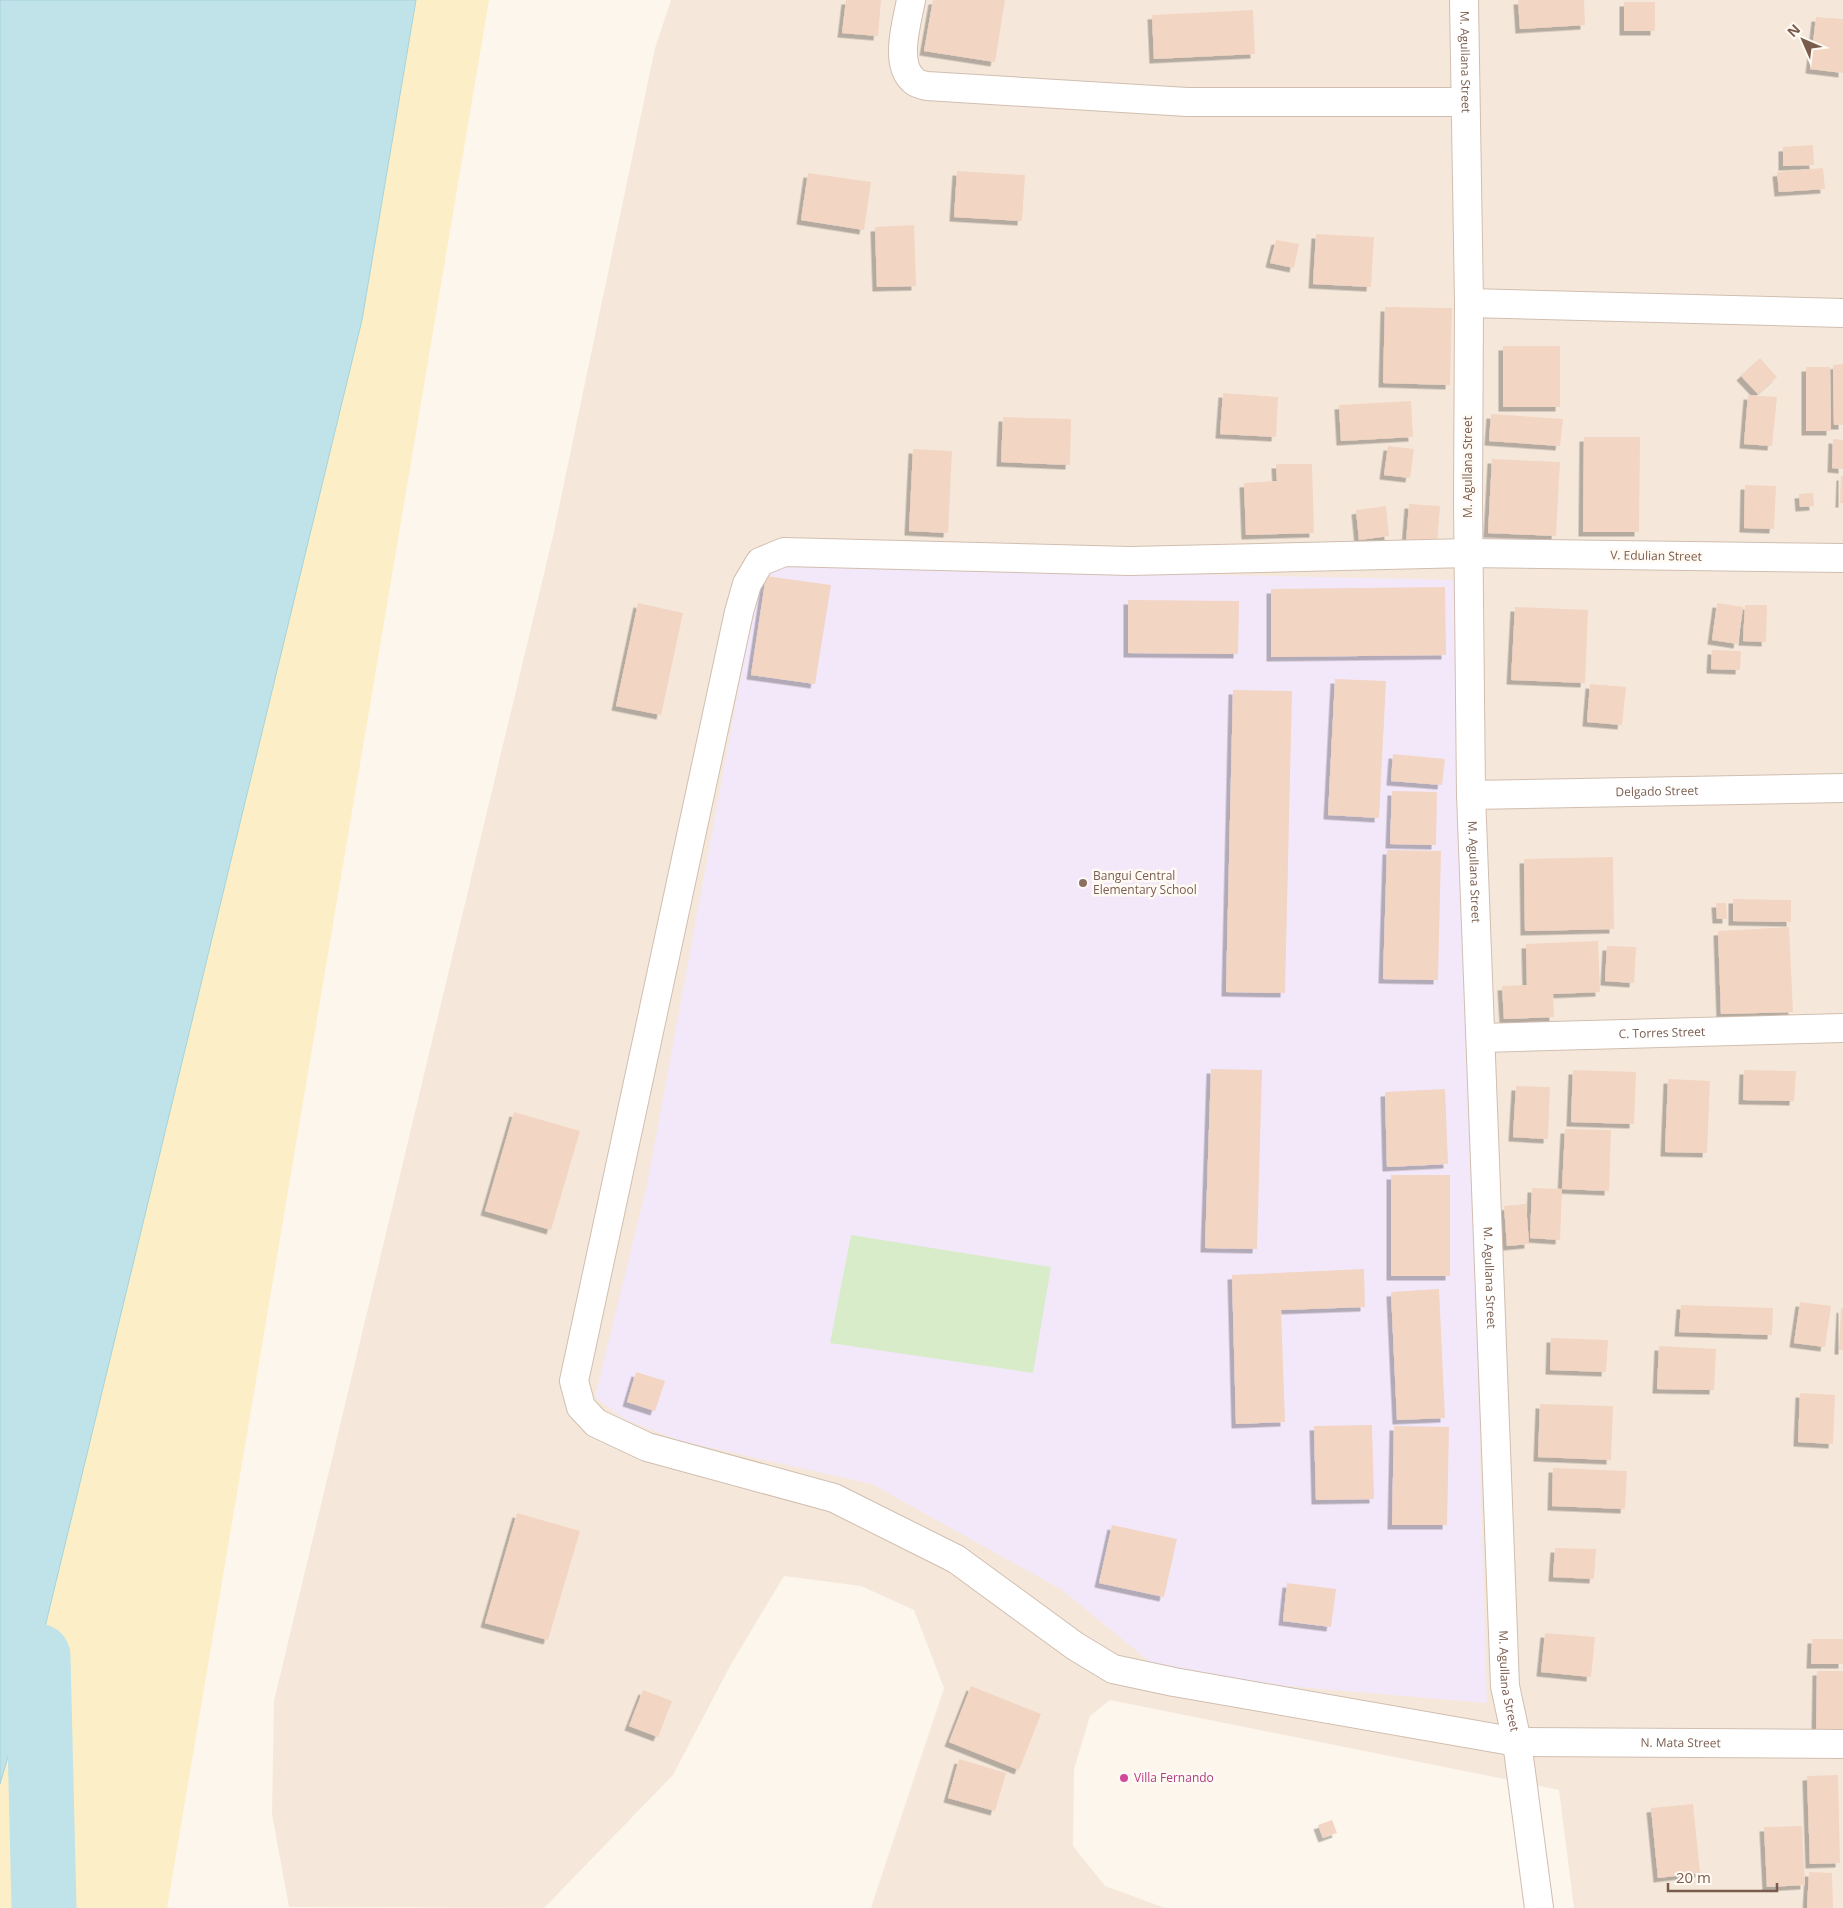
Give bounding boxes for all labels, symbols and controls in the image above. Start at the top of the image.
street label: M. Agullana Street [1456,11,1475,113]
north arrow [1778,15,1828,65]
text: N [1783,20,1804,41]
street label: M. Agullana Street [1459,416,1476,518]
street label: V. Edulian Street [1610,546,1702,565]
street label: Delgado Street [1615,782,1699,800]
street label: M. Agullana Street [1464,821,1485,923]
place label: Bangui Central Elementary School [1093,867,1197,898]
marker: Bangui Central Elementary School [1077,877,1089,889]
street label: C. Torres Street [1618,1023,1705,1042]
street label: M. Agullana Street [1479,1226,1500,1329]
street label: M. Agullana Street [1495,1630,1523,1733]
street label: N. Mata Street [1640,1734,1721,1751]
place label: Villa Fernando [1134,1769,1214,1786]
marker: Villa Fernando [1118,1772,1130,1784]
scale bar [1668,1860,1777,1892]
text: 20 m [1676,1867,1711,1887]

